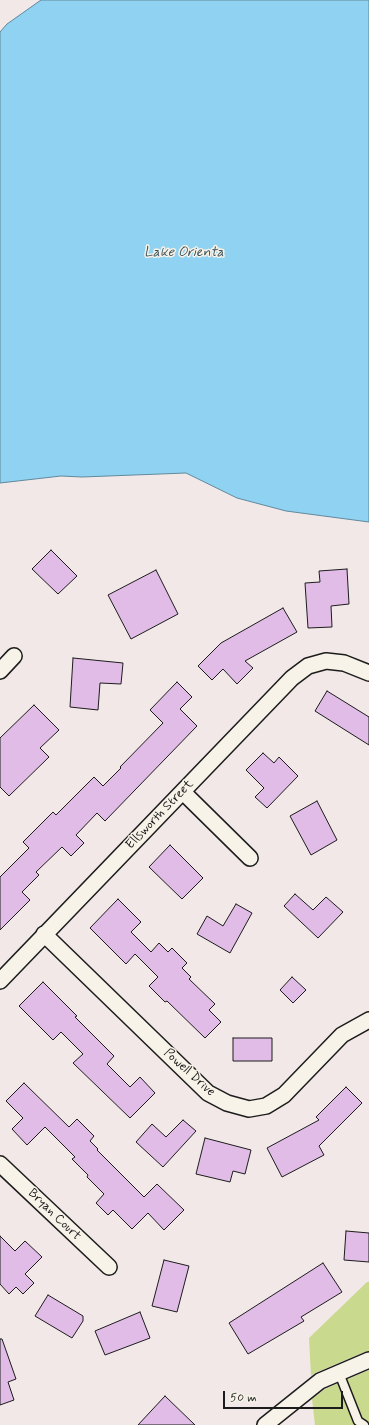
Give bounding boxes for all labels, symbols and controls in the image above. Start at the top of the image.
water label: Lake Orienta [144,245,224,261]
street label: Ellsworth Street [123,777,197,853]
street label: Powell Drive [160,1046,218,1100]
street label: Bryan Court [24,1186,84,1244]
scale bar [225,1383,345,1409]
text: 50 m [230,1390,257,1406]

